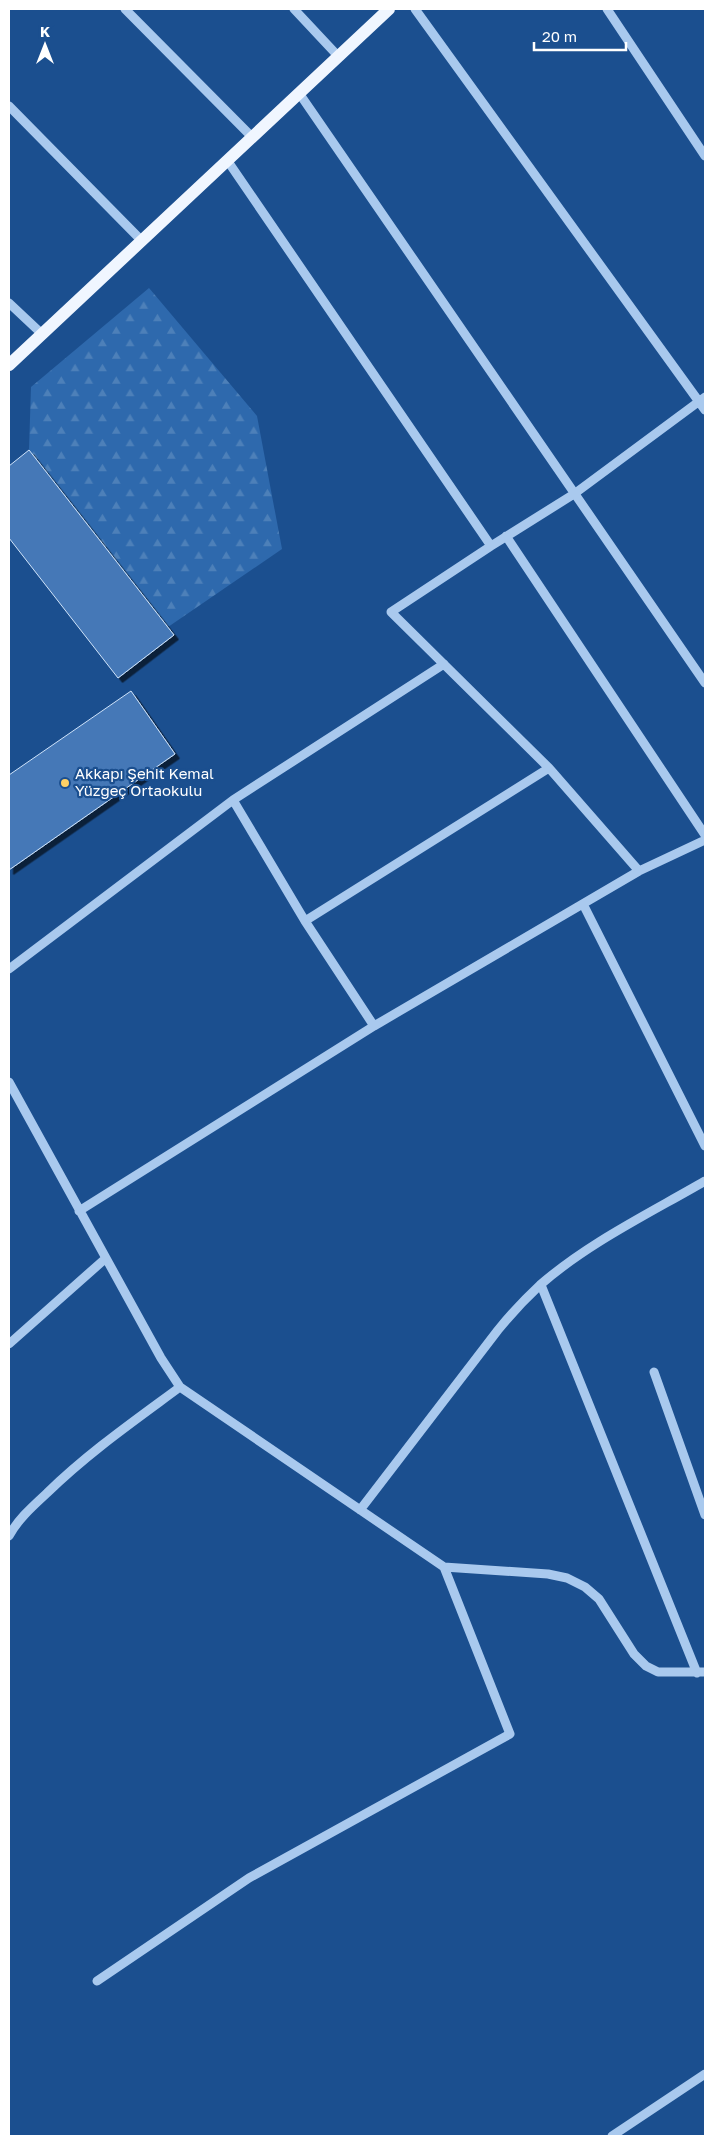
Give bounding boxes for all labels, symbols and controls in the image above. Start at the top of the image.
north arrow [20,20,70,70]
scale bar [534,20,626,52]
text: K [40,23,50,40]
text: 20 m [542,27,577,45]
place label: Akkapı Şehit Kemal Yüzgeç Ortaokulu [75,764,214,799]
marker: Akkapı Şehit Kemal Yüzgeç Ortaokulu [59,777,71,789]

